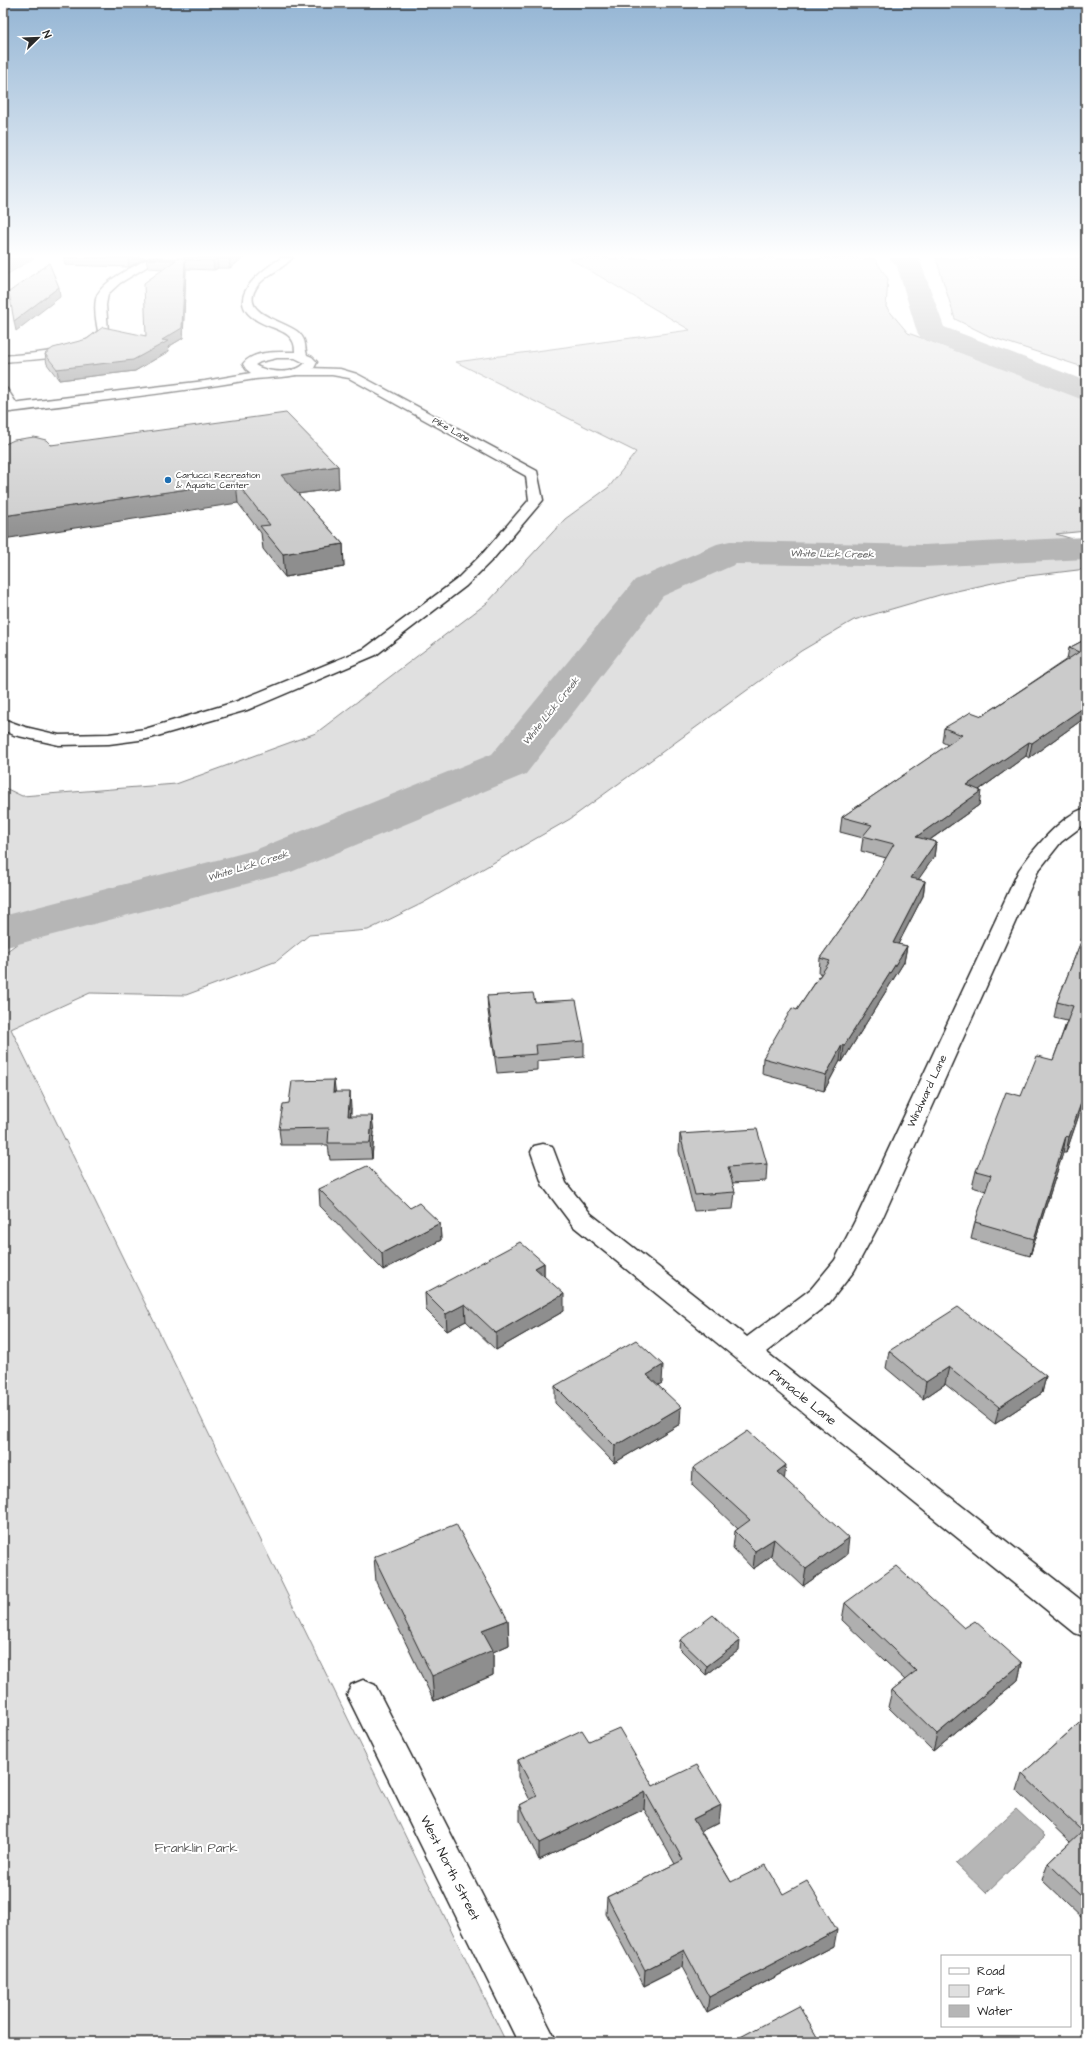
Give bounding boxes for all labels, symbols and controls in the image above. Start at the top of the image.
north arrow [18,18,58,58]
text: N [38,28,55,40]
street label: Pike Lane [430,414,472,446]
place label: Carlucci Recreation & Aquatic Center [176,469,261,492]
marker: Carlucci Recreation & Aquatic Center [163,475,173,485]
water label: White Lick Creek [790,546,875,562]
water label: White Lick Creek [519,673,583,748]
water label: White Lick Creek [206,847,291,885]
street label: Windward Lane [904,1052,950,1130]
street label: Pinnacle Lane [766,1364,840,1430]
street label: West North Street [416,1812,485,1924]
park label: Franklin Park [154,1839,238,1857]
legend [941,1955,1071,2027]
text: Road [977,1963,1005,1980]
text: Park [977,1983,1005,2000]
text: Water [977,2003,1013,2020]

